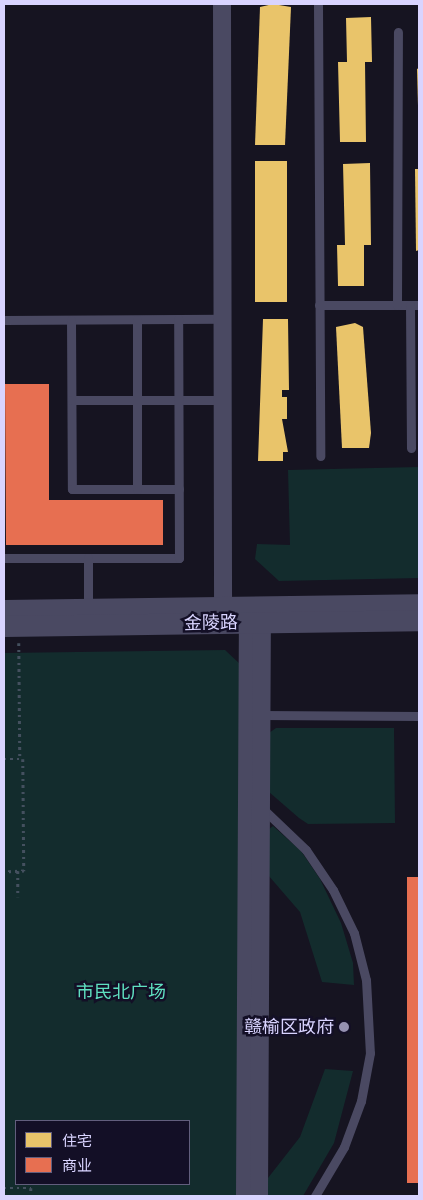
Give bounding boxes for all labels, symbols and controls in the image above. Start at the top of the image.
street label: 金陵路 [184,612,238,634]
park label: 市民北广场 [76,981,166,1003]
place label: 赣榆区政府 [244,1016,334,1038]
marker: 赣榆区政府 [338,1021,350,1033]
legend [15,1120,190,1185]
text: 住宅 [62,1132,92,1149]
text: 商业 [62,1157,92,1174]

